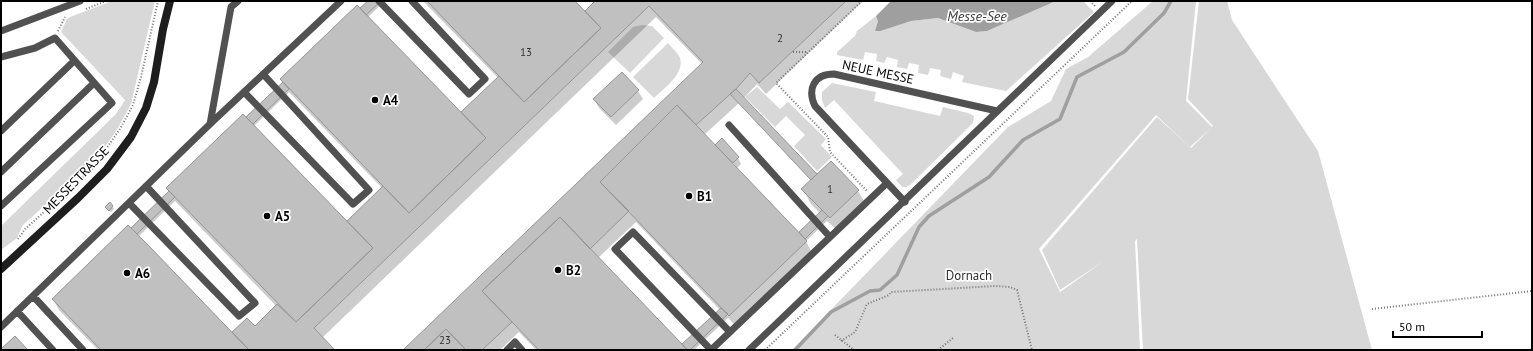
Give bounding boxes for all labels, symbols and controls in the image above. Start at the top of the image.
water label: Messe-See [947,7,1007,25]
house number: 2 [777,31,783,45]
house number: 13 [520,45,532,59]
street label: NEUE MESSE [841,56,915,88]
place label: A4 [383,92,399,109]
marker: A4 [370,95,380,105]
street label: MESSESTRASSE [39,142,113,218]
house number: 1 [827,182,833,196]
place label: B1 [697,188,712,205]
marker: B1 [684,191,694,201]
place label: A5 [275,208,290,225]
marker: A5 [262,211,272,221]
place label: B2 [566,262,581,279]
place label: A6 [135,265,150,282]
marker: B2 [553,265,563,275]
park label: Dornach [946,267,992,284]
marker: A6 [122,268,132,278]
scale bar [1393,313,1482,339]
text: 50 m [1399,319,1425,334]
house number: 23 [439,333,451,347]

